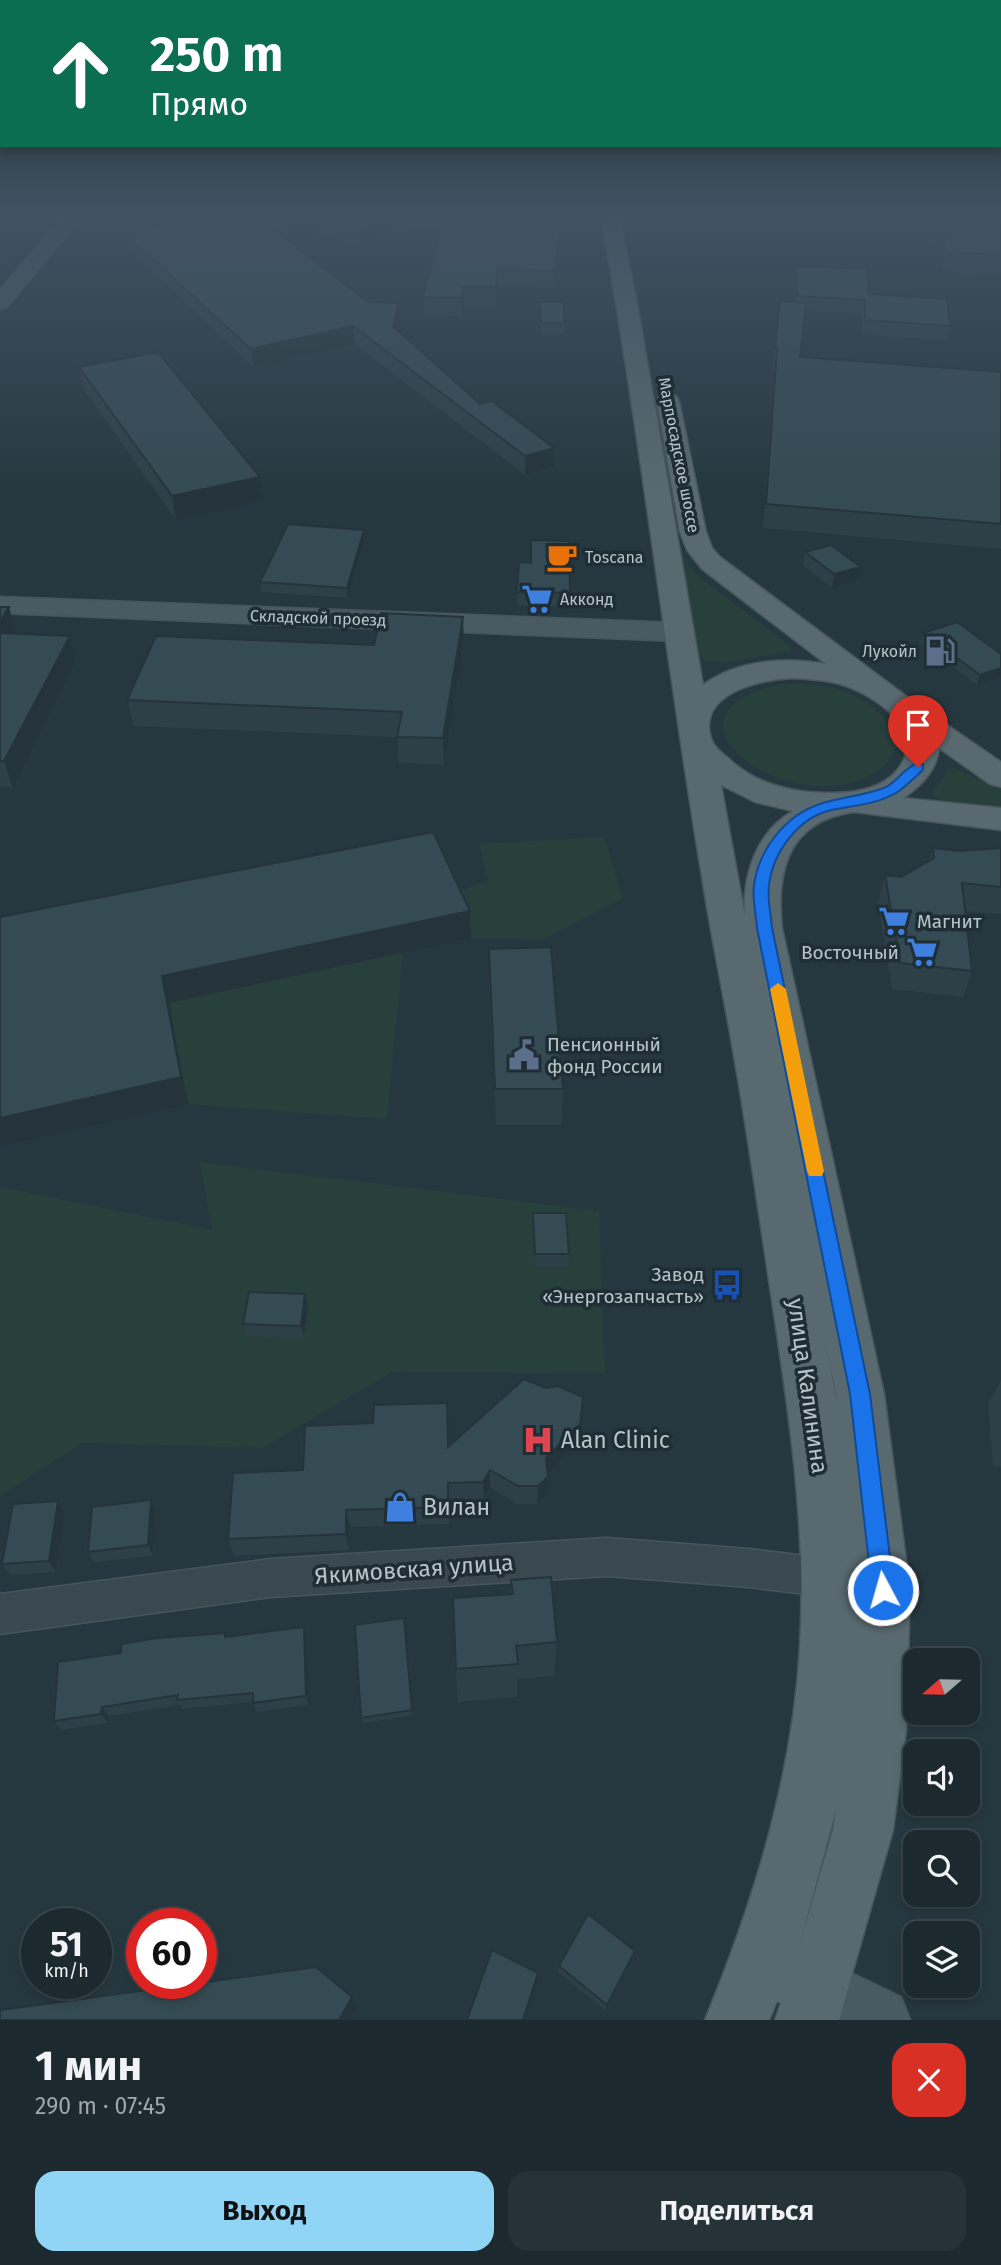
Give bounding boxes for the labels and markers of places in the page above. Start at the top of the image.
cafe icon: Toscana [545,540,579,574]
place label: Toscana [585,548,643,567]
supermarket icon: Акконд [520,582,554,616]
place label: Акконд [560,590,613,609]
fuel station icon: Лукойл [923,634,957,668]
place label: Лукойл [862,642,917,661]
pin [888,695,948,767]
supermarket icon: Магнит [877,904,911,938]
place label: Магнит [917,910,982,933]
supermarket icon: Восточный [905,935,939,969]
place label: Восточный [801,941,899,964]
place label: Пенсионный фонд России [547,1033,663,1078]
public building icon: Пенсионный фонд России [507,1038,541,1072]
place label: Завод «Энергозапчасть» [542,1263,704,1308]
bus stop icon: Завод «Энергозапчасть» [710,1268,744,1302]
hospital icon: Alan Clinic [521,1423,555,1457]
place label: Alan Clinic [561,1426,670,1454]
shop icon: Вилан [383,1490,417,1524]
place label: Вилан [423,1493,490,1521]

